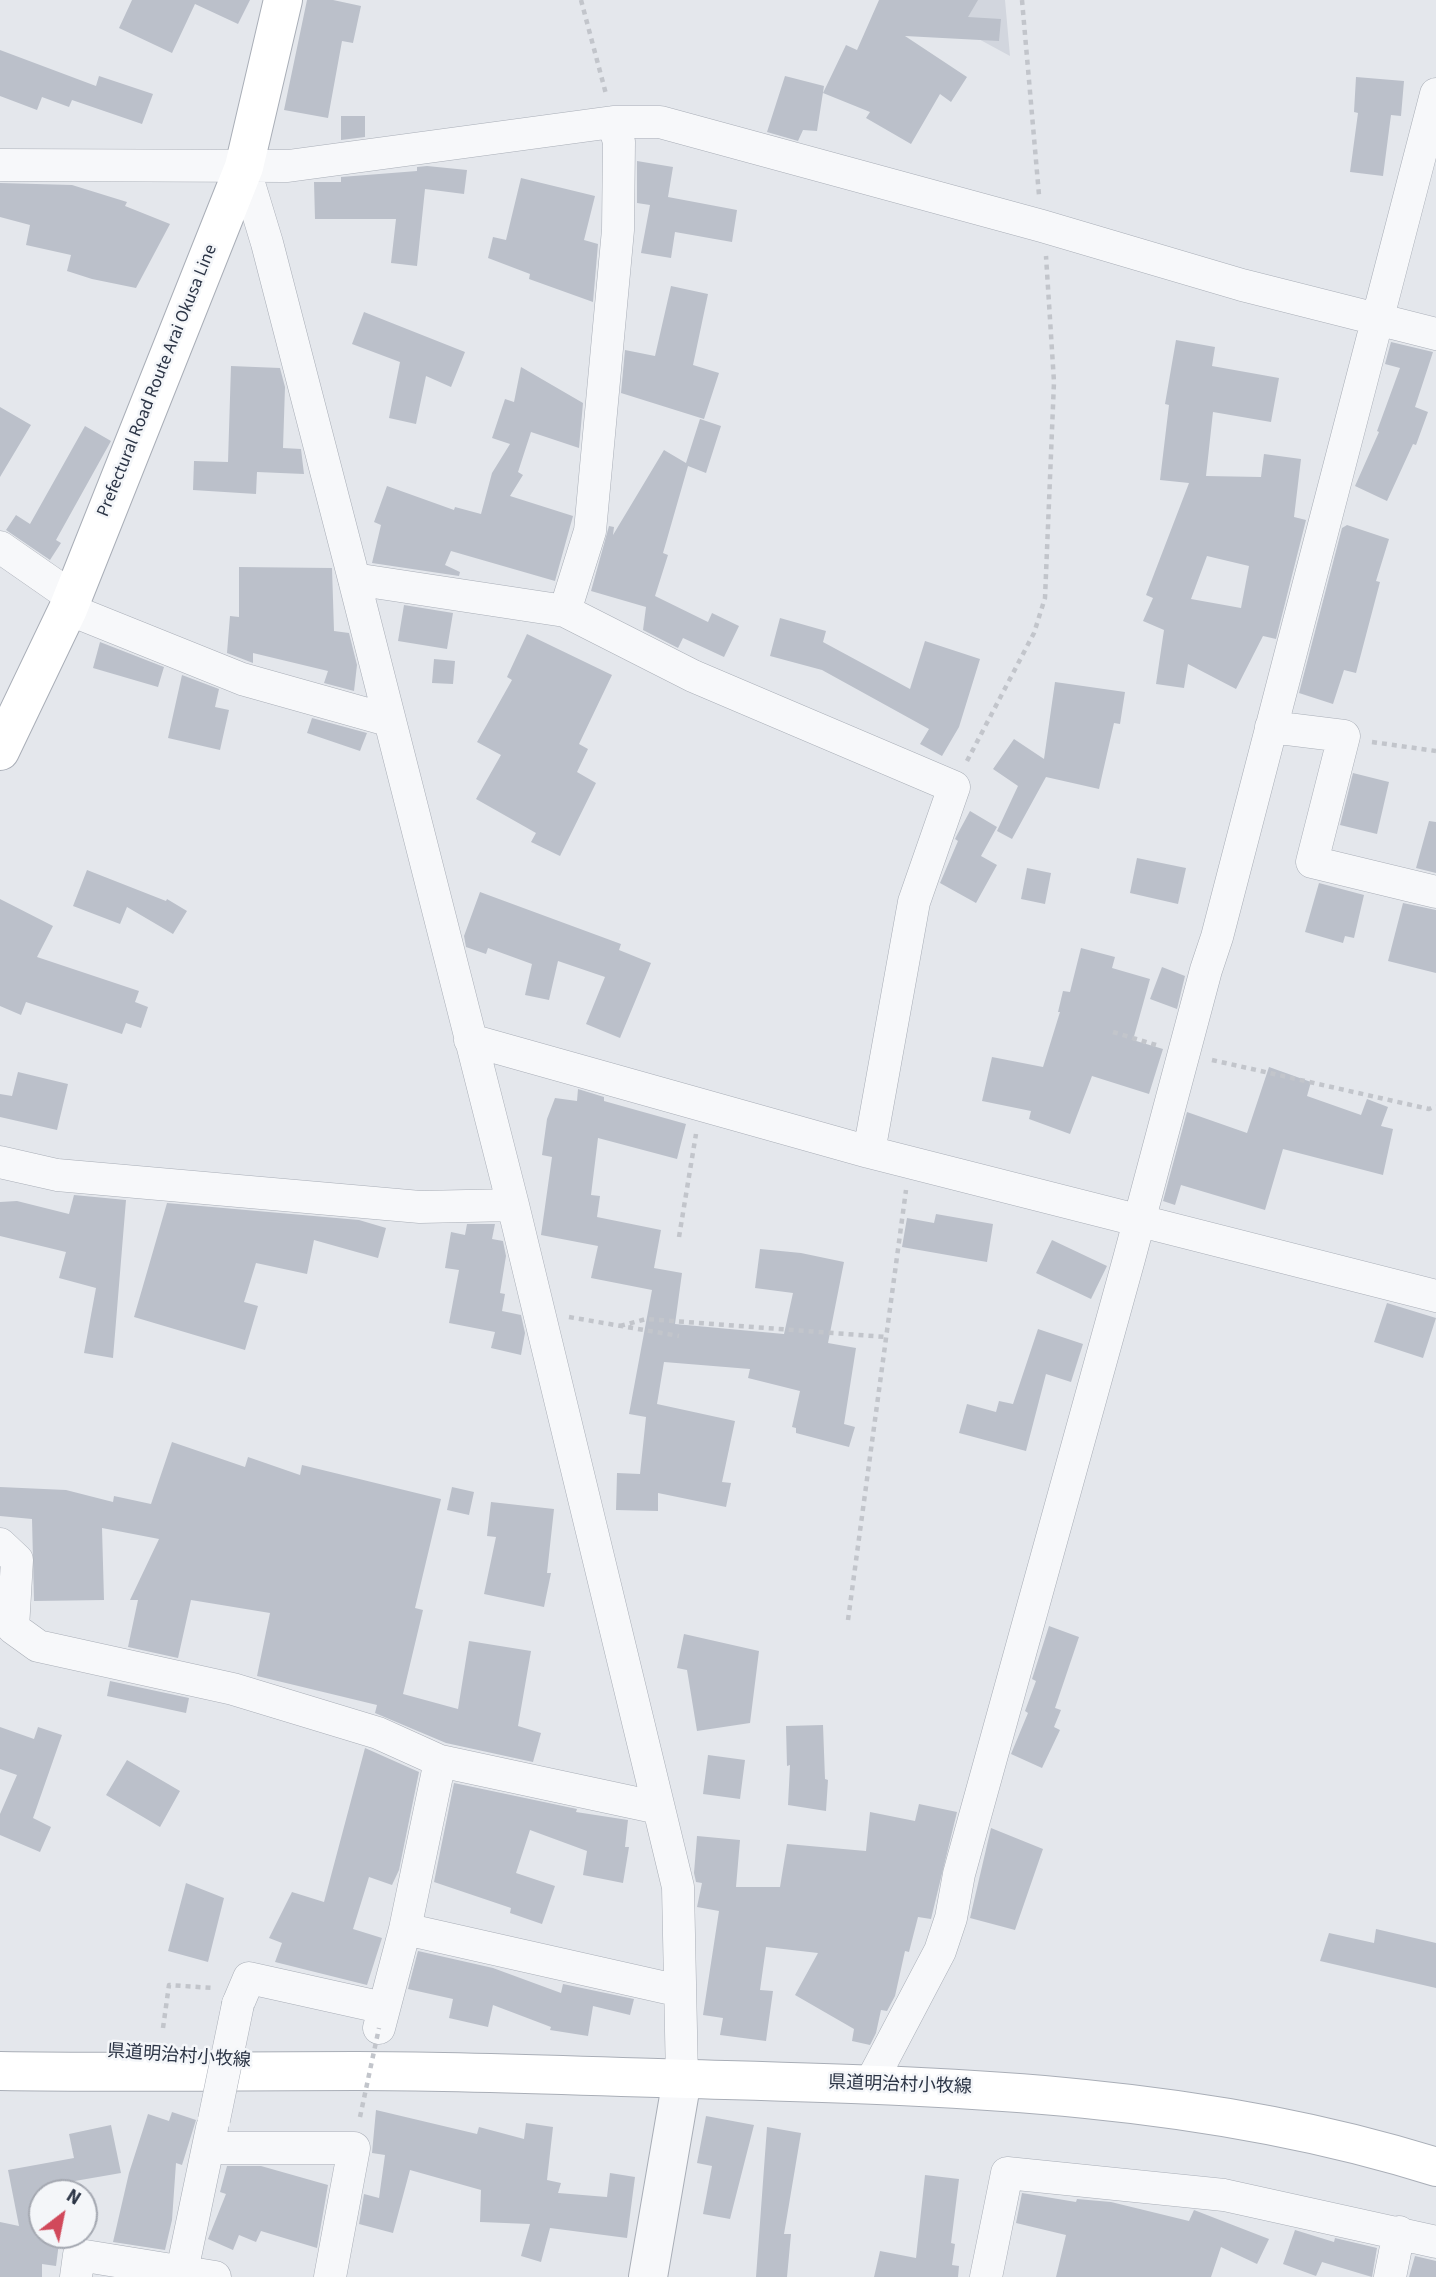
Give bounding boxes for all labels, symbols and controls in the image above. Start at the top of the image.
street label: Prefectural Road Route Arai Okusa Line [93,242,223,520]
street label: 県道明治村小牧線 [106,2041,252,2073]
street label: 県道明治村小牧線 [828,2073,972,2099]
north arrow [28,2179,98,2249]
text: N [61,2183,86,2212]

